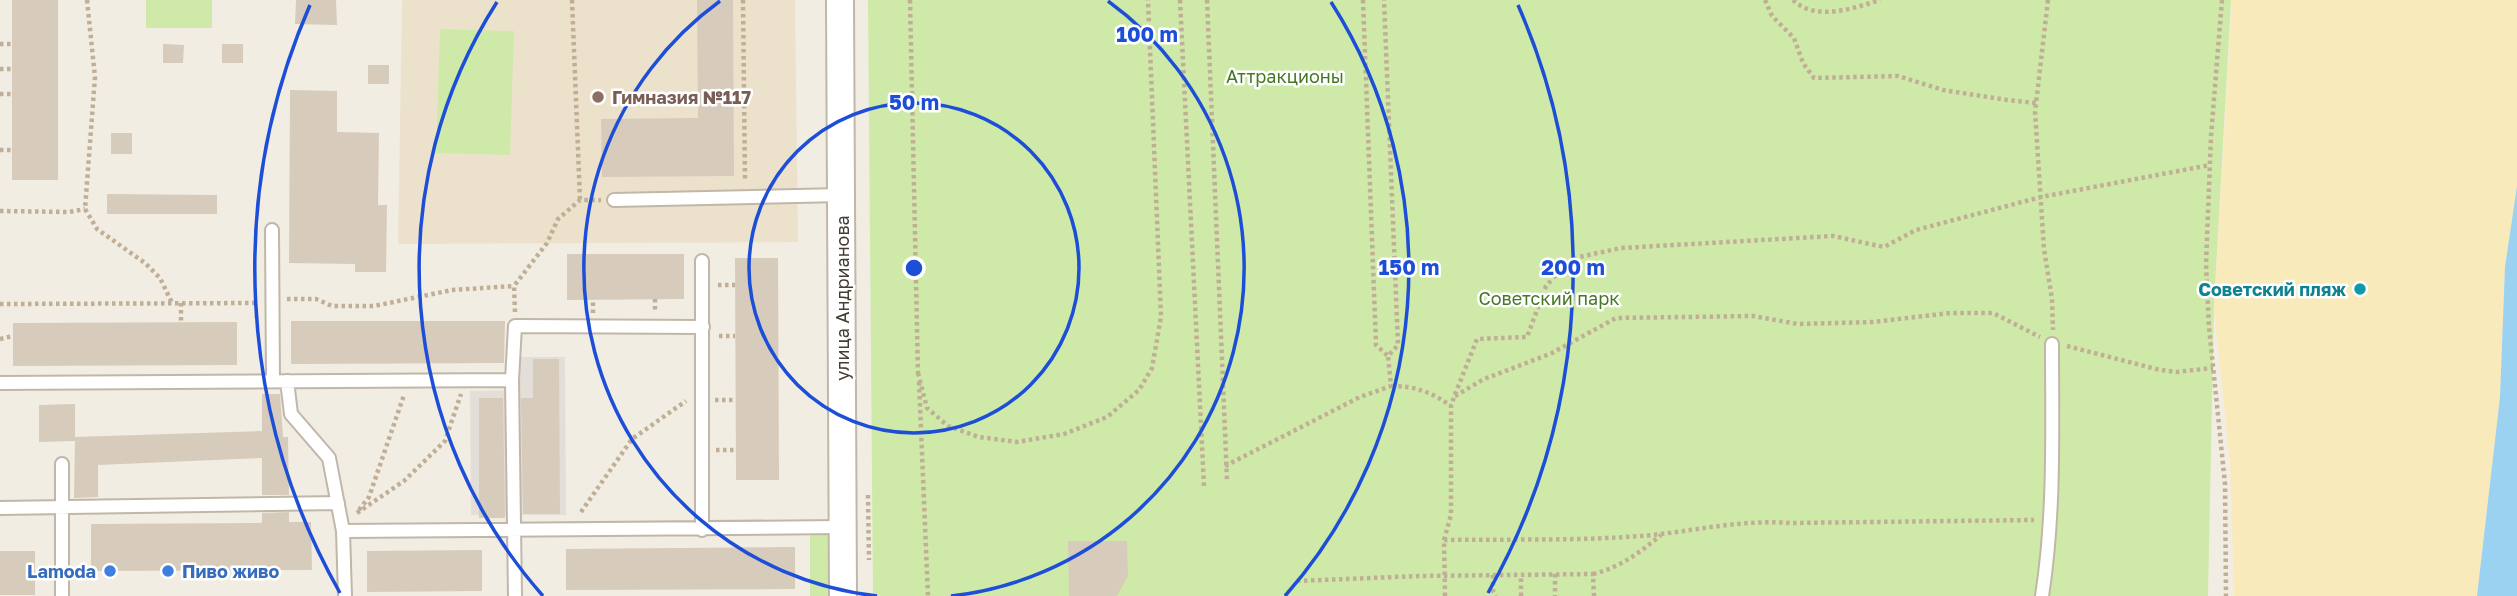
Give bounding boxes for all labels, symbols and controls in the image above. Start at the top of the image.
text: 100 m [1116,21,1178,47]
park label: Аттракционы [1226,65,1344,87]
place label: Гимназия №117 [612,86,751,108]
marker: Гимназия №117 [590,89,606,105]
text: 50 m [889,89,939,115]
street label: улица Андрианова [831,215,853,381]
text: 150 m [1379,254,1439,280]
text: 200 m [1541,254,1605,280]
centre of rings [902,256,926,280]
place label: Советский пляж [2198,278,2346,300]
marker: Советский пляж [2352,281,2368,297]
park label: Советский парк [1478,287,1620,309]
place label: Lamoda [27,560,96,582]
place label: Пиво живо [182,560,279,582]
marker: Lamoda [102,563,118,579]
marker: Пиво живо [160,563,176,579]

